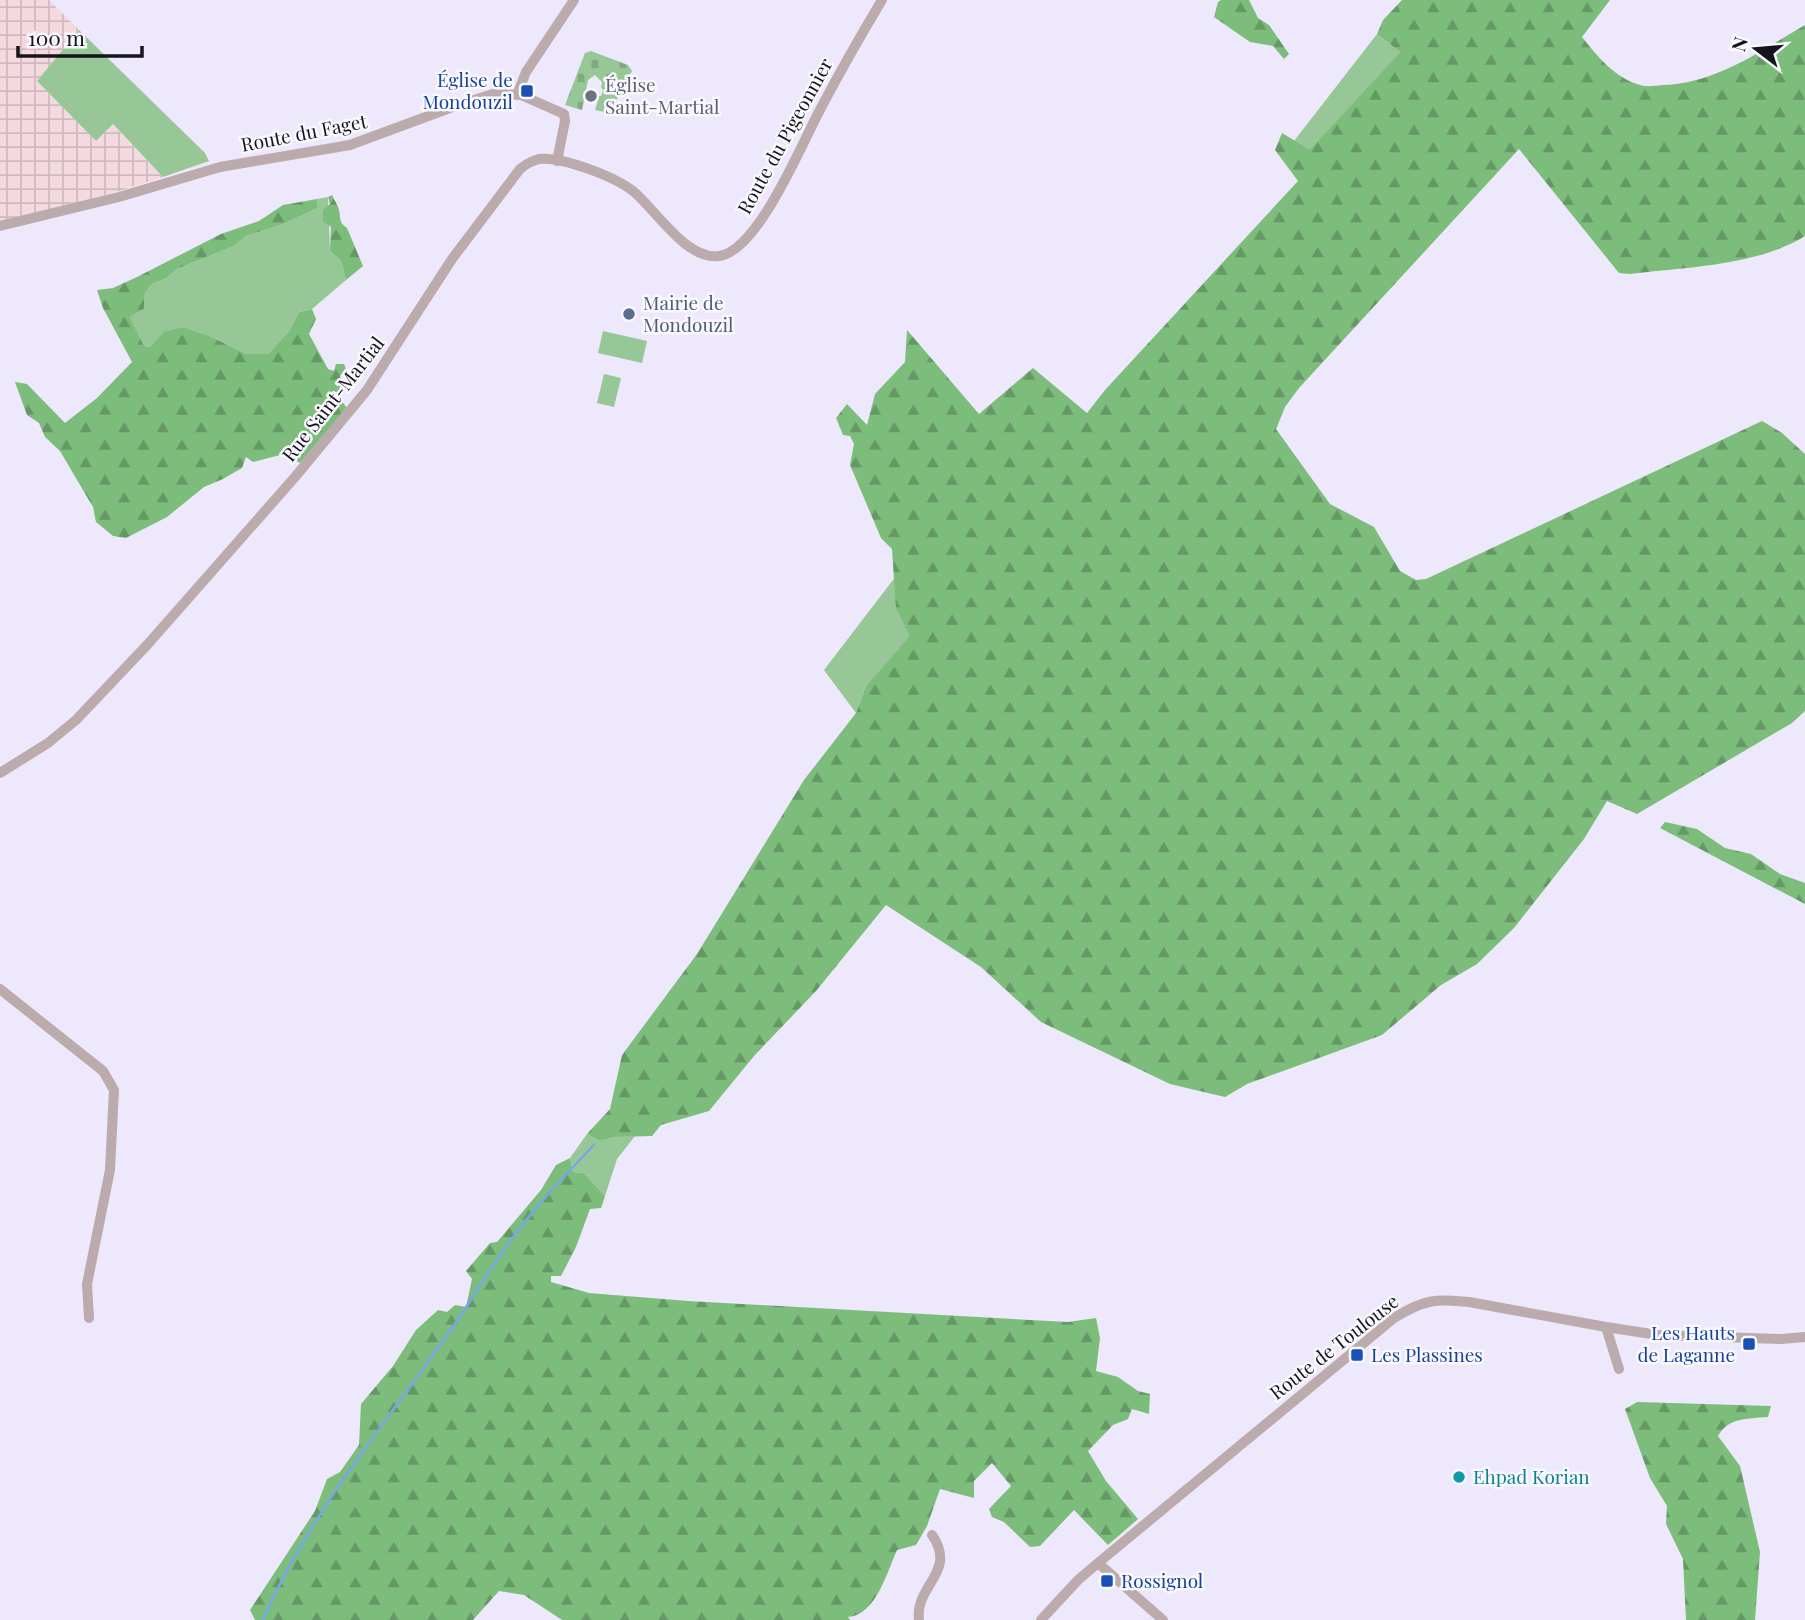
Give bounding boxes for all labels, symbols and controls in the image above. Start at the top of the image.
scale bar [18,14,142,58]
north arrow [1721,14,1791,84]
text: 100 m [28,23,85,51]
text: N [1724,34,1753,54]
street label: Route du Pigeonnier [730,52,838,218]
place label: Église de Mondouzil [423,66,514,114]
place label: Église Saint-Martial [605,71,720,119]
marker: Église de Mondouzil [519,83,535,99]
marker: Église Saint-Martial [583,88,599,104]
street label: Route du Faget [239,107,369,157]
place label: Mairie de Mondouzil [643,289,734,337]
marker: Mairie de Mondouzil [621,306,637,322]
street label: Rue Saint-Martial [275,330,390,466]
street label: Route de Toulouse [1264,1288,1403,1405]
place label: Les Hauts de Laganne [1637,1319,1735,1367]
marker: Les Hauts de Laganne [1741,1336,1757,1352]
place label: Les Plassines [1371,1341,1483,1367]
marker: Les Plassines [1349,1347,1365,1363]
place label: Ehpad Korian [1473,1463,1590,1489]
marker: Ehpad Korian [1451,1469,1467,1485]
place label: Rossignol [1121,1567,1204,1593]
marker: Rossignol [1099,1573,1115,1589]

